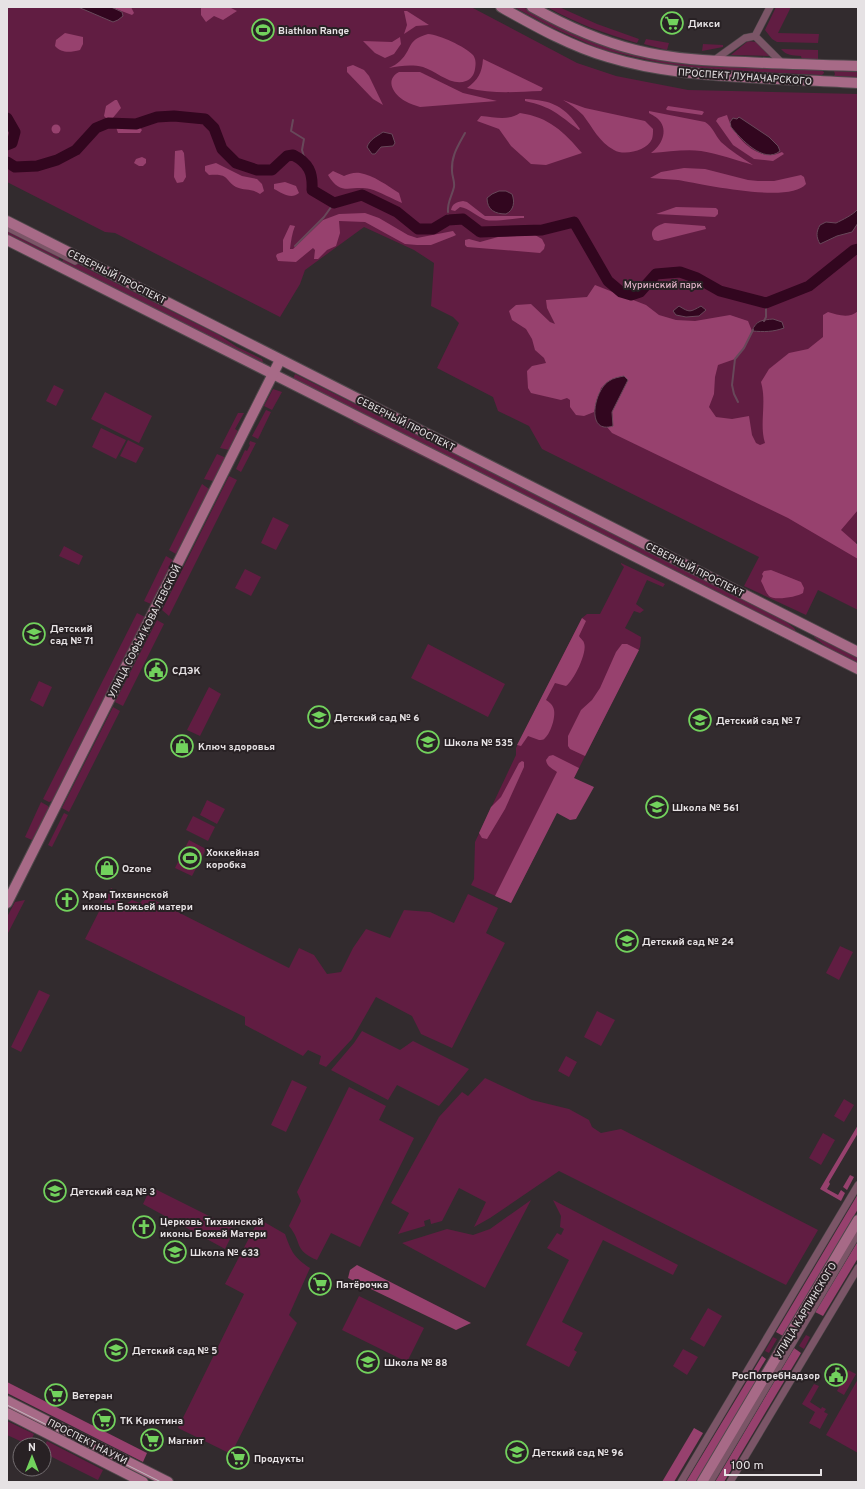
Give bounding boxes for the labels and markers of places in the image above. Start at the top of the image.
supermarket icon: Дикси [659,10,685,36]
sports icon: Biathlon Range [250,17,276,43]
place label: Дикси [688,18,720,31]
place label: Biathlon Range [278,25,350,38]
school or university icon: Детский сад № 71 [21,621,47,647]
place label: Детский сад № 71 [50,623,94,648]
public building icon: СДЭК [143,657,169,683]
place label: СДЭК [172,665,201,678]
school or university icon: Детский сад № 6 [306,704,332,730]
school or university icon: Детский сад № 7 [687,707,713,733]
place label: Детский сад № 6 [334,712,419,725]
place label: Детский сад № 7 [716,715,801,728]
school or university icon: Школа № 535 [415,729,441,755]
shop icon: Ключ здоровья [169,733,195,759]
place label: Школа № 535 [444,737,513,750]
place label: Ключ здоровья [198,741,275,754]
school or university icon: Школа № 561 [644,794,670,820]
place label: Школа № 561 [672,802,739,815]
sports icon: Хоккейная коробка [177,845,203,871]
place label: Хоккейная коробка [206,847,259,872]
shop icon: Ozone [94,855,120,881]
place label: Ozone [122,863,152,876]
church icon: Храм Тихвинской иконы Божьей матери [54,887,80,913]
place label: Храм Тихвинской иконы Божьей матери [82,889,193,914]
school or university icon: Детский сад № 24 [614,928,640,954]
place label: Детский сад № 24 [642,936,734,949]
school or university icon: Детский сад № 3 [42,1178,68,1204]
place label: Детский сад № 3 [70,1186,155,1199]
church icon: Церковь Тихвинской иконы Божей Матери [131,1214,157,1240]
place label: Церковь Тихвинской иконы Божей Матери [160,1216,266,1241]
school or university icon: Школа № 633 [162,1239,188,1265]
place label: Школа № 633 [190,1247,259,1260]
supermarket icon: Пятёрочка [307,1271,333,1297]
place label: Пятёрочка [336,1279,388,1292]
school or university icon: Детский сад № 5 [103,1337,129,1363]
place label: Детский сад № 5 [132,1345,217,1358]
school or university icon: Школа № 88 [355,1349,381,1375]
place label: Школа № 88 [384,1357,448,1370]
public building icon: РосПотребНадзор [823,1362,849,1388]
place label: РосПотребНадзор [732,1370,820,1383]
supermarket icon: Ветеран [43,1382,69,1408]
place label: Ветеран [72,1390,113,1403]
supermarket icon: ТК Кристина [91,1407,117,1433]
place label: ТК Кристина [120,1415,183,1428]
supermarket icon: Магнит [139,1427,165,1453]
place label: Магнит [168,1435,204,1448]
school or university icon: Детский сад № 96 [504,1439,530,1465]
supermarket icon: Продукты [225,1445,251,1471]
place label: Детский сад № 96 [532,1447,624,1460]
place label: Продукты [254,1453,304,1466]

